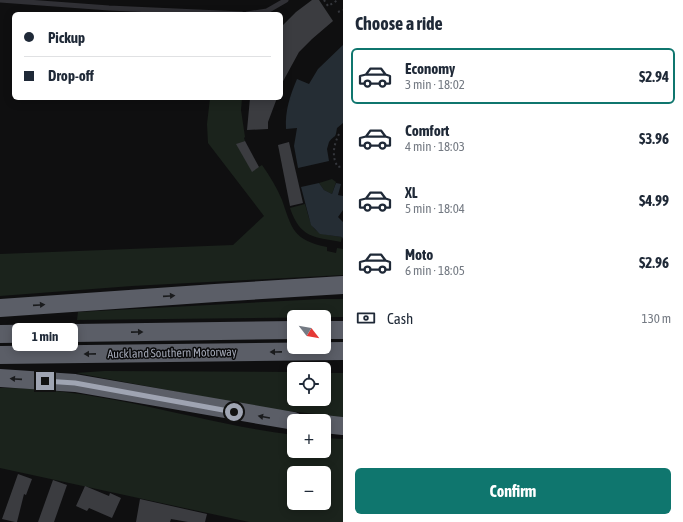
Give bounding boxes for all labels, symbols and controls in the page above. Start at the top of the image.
text: Choose a ride [355,13,443,34]
text: Pickup [48,29,85,46]
icon: car [357,58,393,94]
text: Economy [405,60,455,77]
text: Drop-off [48,67,94,84]
text: $2.94 [639,68,669,85]
text: 3 min · 18:02 [405,77,465,92]
icon: car [357,120,393,156]
text: Comfort [405,122,449,139]
text: $3.96 [639,130,669,147]
text: 4 min · 18:03 [405,139,465,154]
icon: car [357,182,393,218]
text: XL [405,184,418,201]
text: $4.99 [639,192,669,209]
text: 5 min · 18:04 [405,201,465,216]
icon: car [357,244,393,280]
text: Moto [405,246,433,263]
text: $2.96 [639,254,669,271]
text: 6 min · 18:05 [405,263,465,278]
one-way arrow [162,292,175,299]
one-way arrow [33,302,45,309]
icon: cash [355,307,377,329]
north arrow [287,310,331,354]
map controls [287,310,331,510]
text: Cash [387,310,413,327]
text: 130 m [642,311,671,326]
callout: 1 min [12,323,78,351]
text: 1 min [32,329,58,344]
one-way arrow [131,329,144,335]
street label: Auckland Southern Motorway [107,345,237,361]
one-way arrow [270,348,282,355]
one-way arrow [83,351,96,357]
button: locate [287,362,331,406]
route end [36,372,54,390]
one-way arrow [10,376,22,383]
route start [225,403,243,421]
one-way arrow [258,414,270,420]
button: + [287,414,331,458]
button: − [287,466,331,510]
button: Confirm [355,468,671,514]

